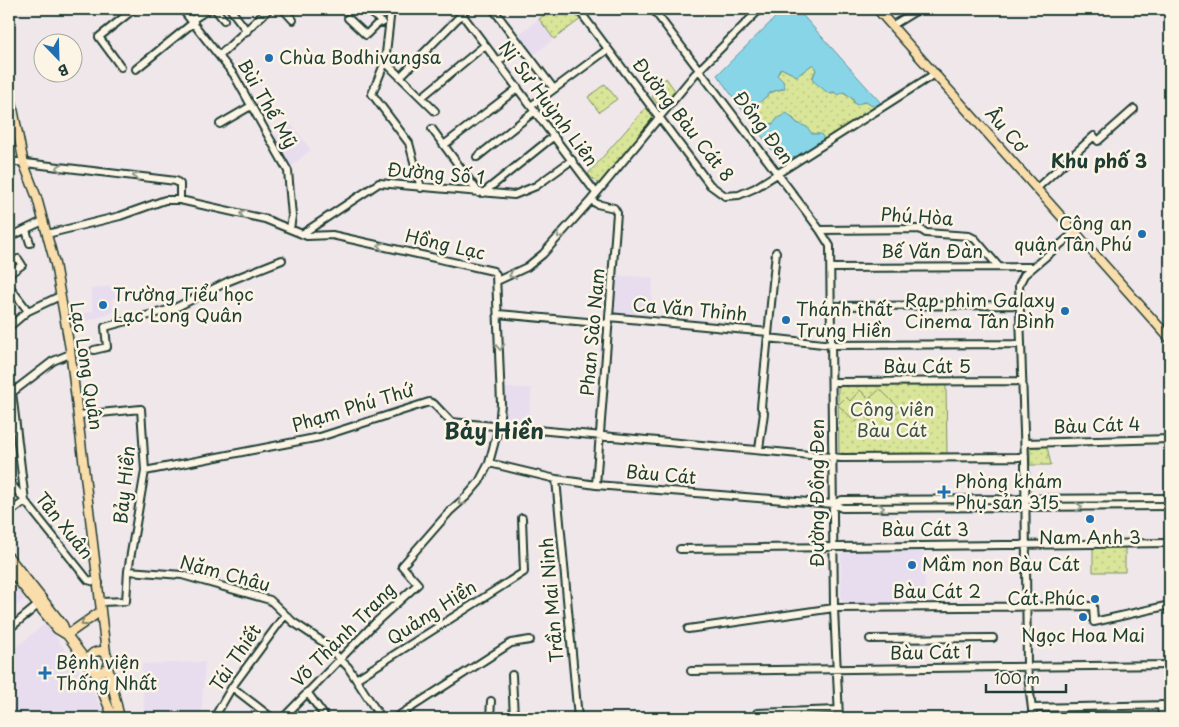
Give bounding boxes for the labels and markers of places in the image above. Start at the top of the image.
place label: Chùa Bodhivangsa [279,43,442,70]
marker: Chùa Bodhivangsa [263,52,275,64]
place label: Công an quận Tân Phú [1014,209,1132,257]
marker: Công an quận Tân Phú [1136,228,1148,240]
place label: Trường Tiểu học Lạc Long Quân [113,280,254,328]
place label: Rạp phim Galaxy Cinema Tân Bình [905,286,1055,334]
place label: Thánh thất Trung Hiền [796,295,893,343]
marker: Trường Tiểu học Lạc Long Quân [97,299,109,311]
marker: Rạp phim Galaxy Cinema Tân Bình [1059,305,1071,317]
marker: Thánh thất Trung Hiền [780,314,792,326]
place label: Phòng khám Phụ sản 315 [955,467,1063,515]
marker: Phòng khám Phụ sản 315 [937,485,951,499]
marker: Nam Anh 3 [1084,513,1096,525]
place label: Nam Anh 3 [1039,523,1141,550]
place label: Mầm non Bàu Cát [922,550,1080,577]
marker: Mầm non Bàu Cát [906,559,918,571]
place label: Cát Phúc [1007,584,1085,611]
marker: Cát Phúc [1089,593,1101,605]
marker: Ngọc Hoa Mai [1077,611,1089,623]
place label: Ngọc Hoa Mai [1021,621,1145,648]
place label: Bệnh viện Thống Nhất [56,648,157,696]
marker: Bệnh viện Thống Nhất [38,666,52,680]

